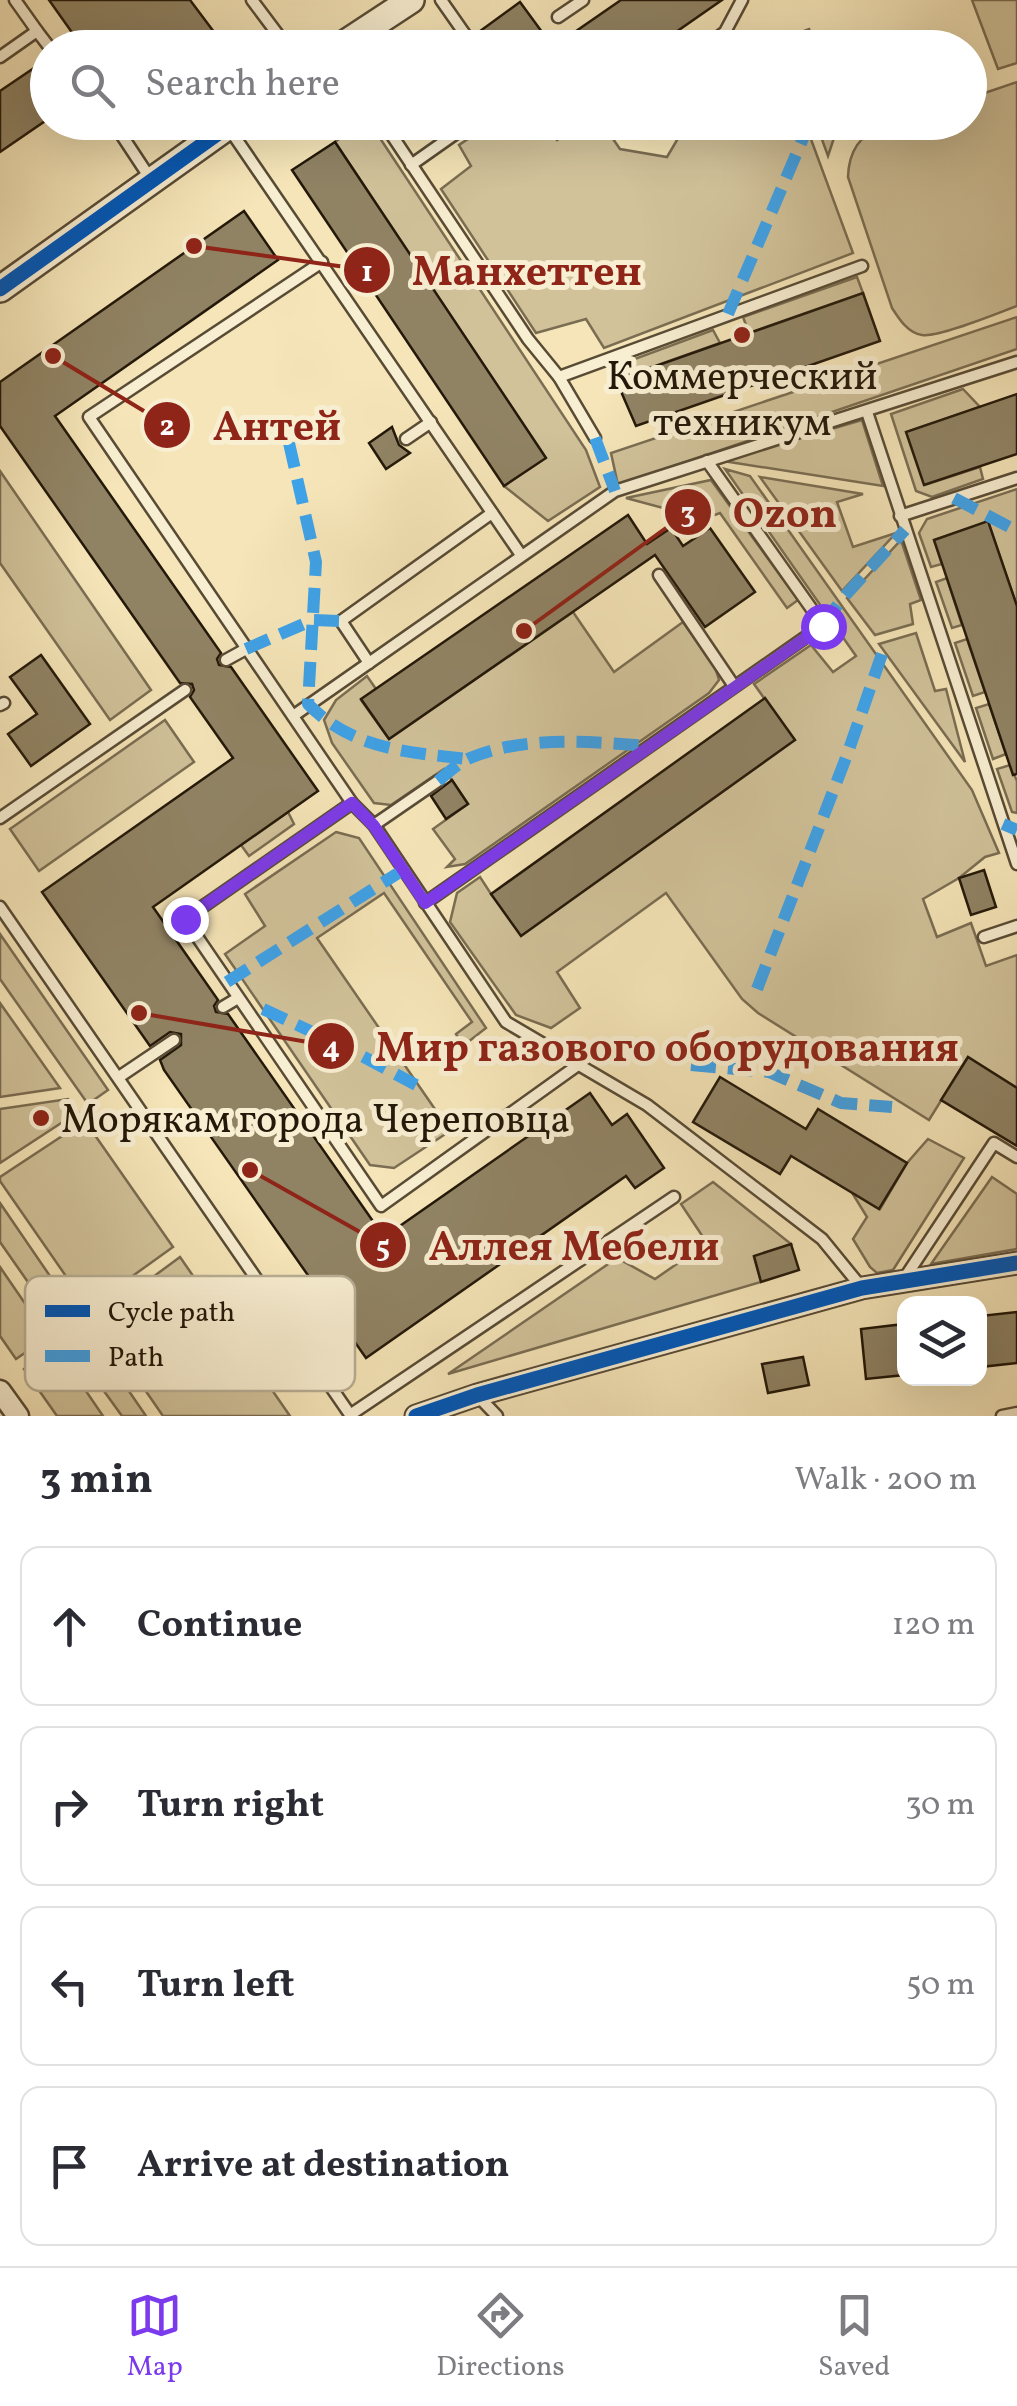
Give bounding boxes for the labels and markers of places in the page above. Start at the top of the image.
callout: Манхеттен [342,234,662,306]
marker: Коммерческий техникум [731,324,753,346]
place label: Коммерческий техникум [606,351,878,453]
callout: Антей [142,389,361,461]
callout: Ozon [663,476,857,548]
callout: Мир газового оборудования [306,1010,979,1082]
place label: Морякам города Череповца [61,1094,570,1150]
marker: Морякам города Череповца [30,1107,52,1129]
callout: Аллея Мебели [358,1209,740,1281]

